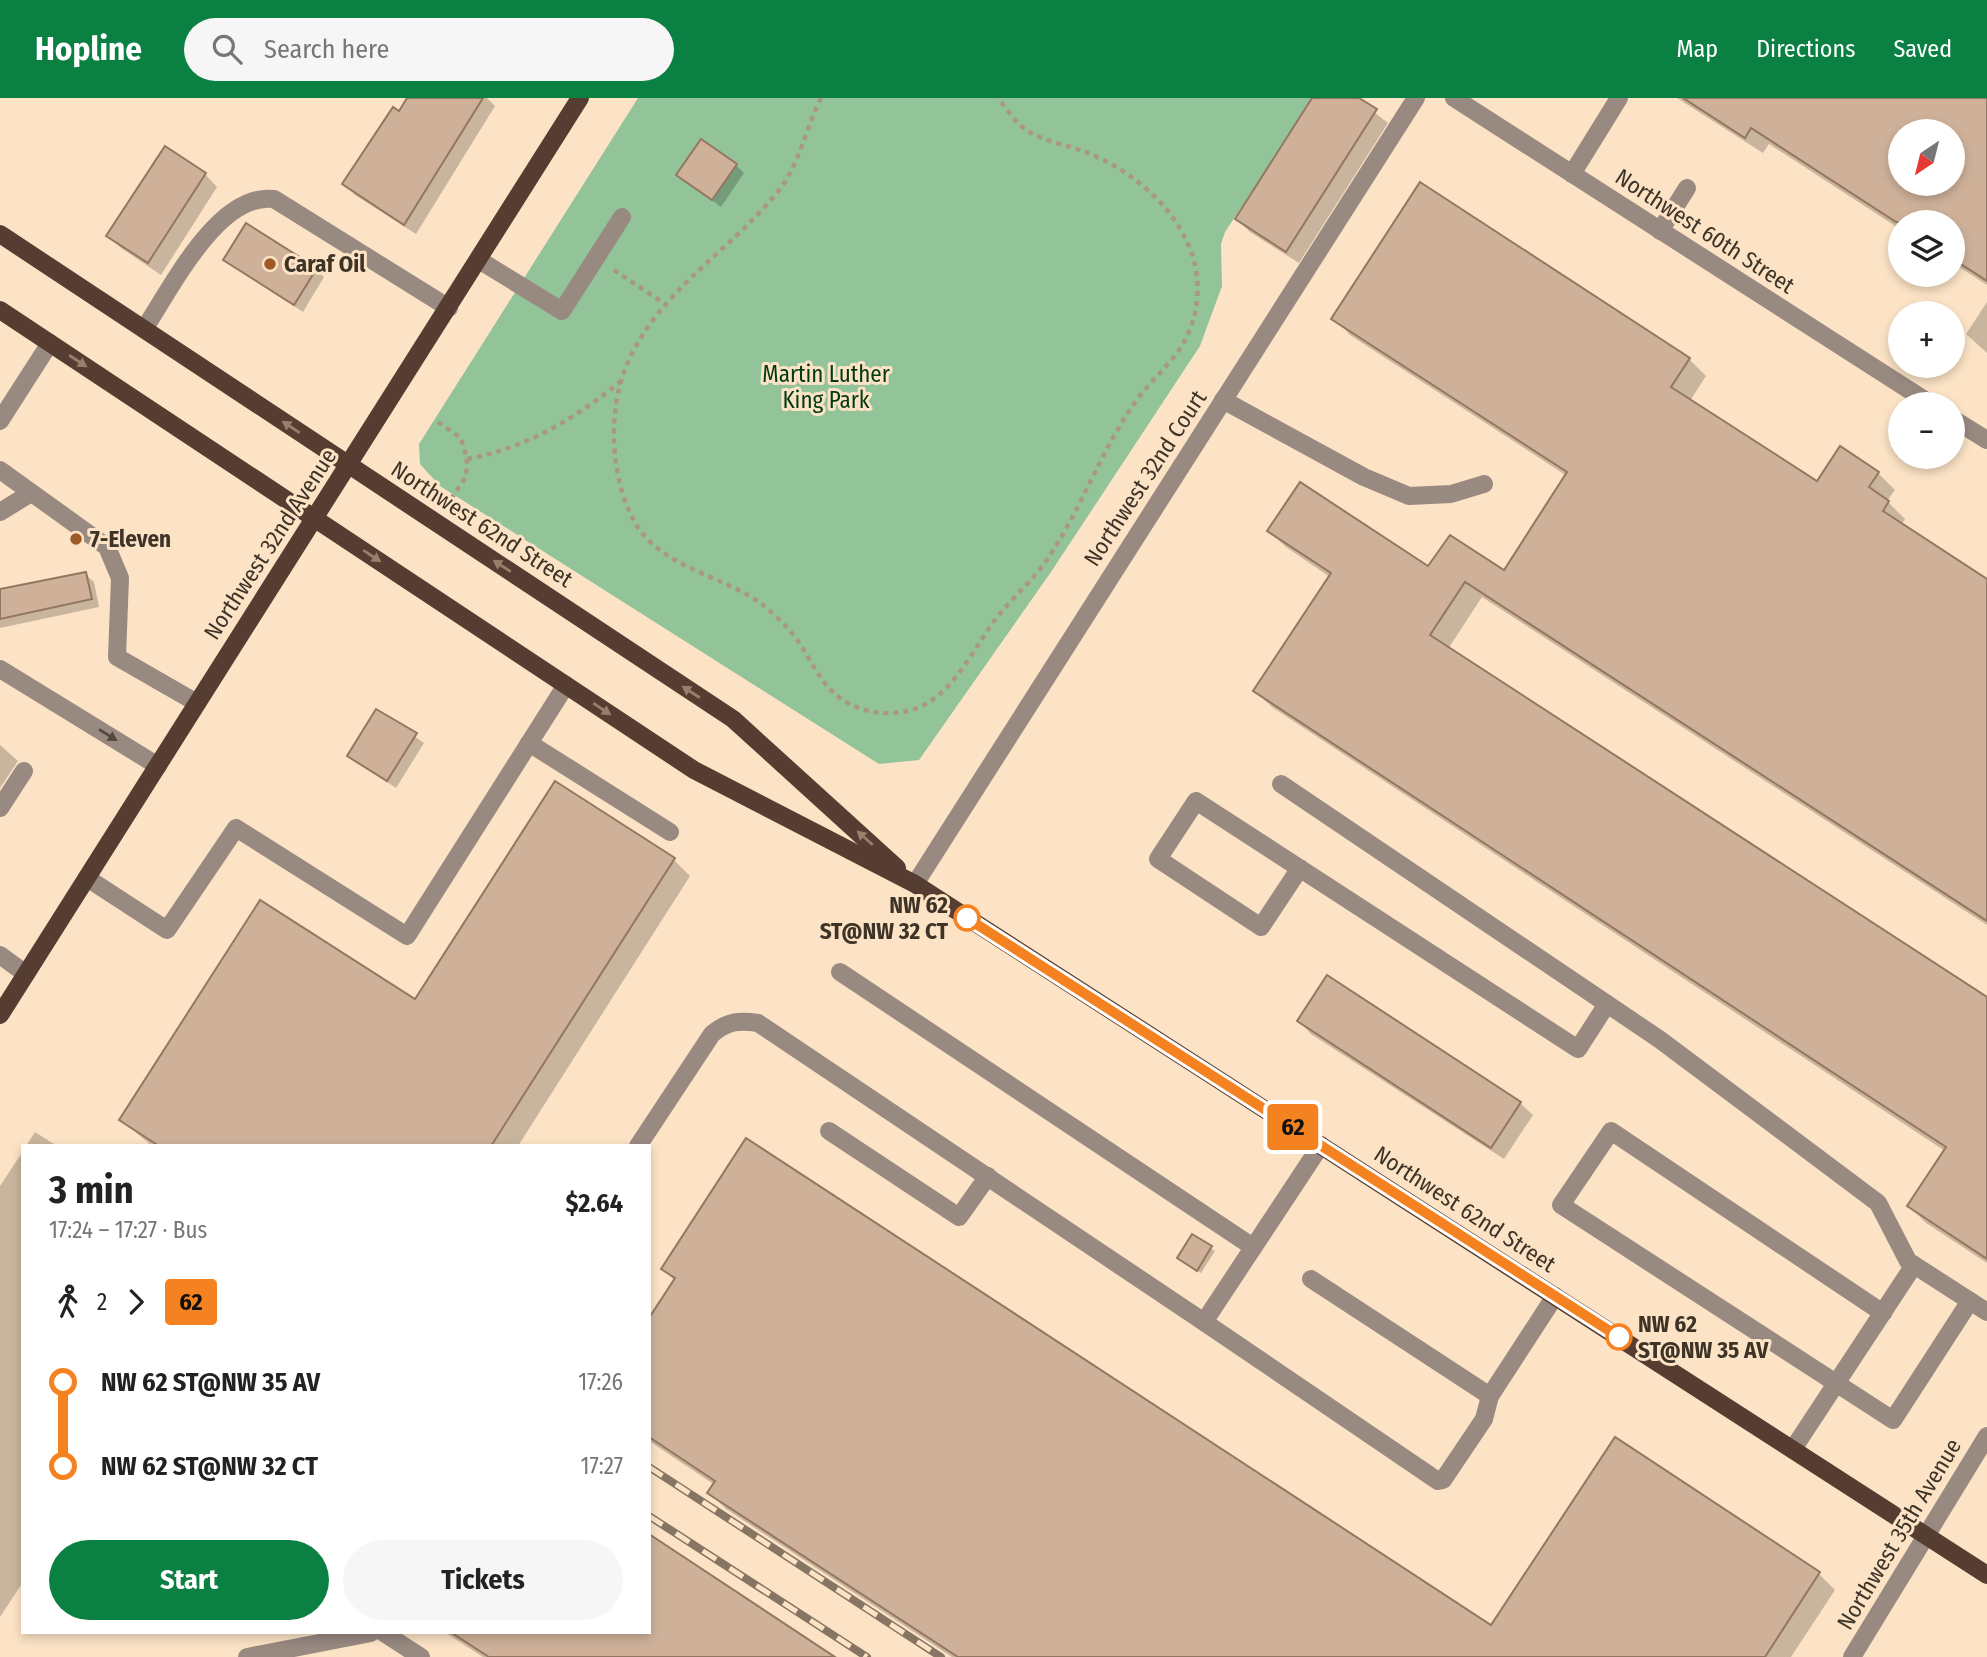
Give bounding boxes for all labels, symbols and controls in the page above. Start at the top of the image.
search box [184,18,674,81]
text: Hopline [35,29,142,69]
icon: search [208,30,246,68]
text: Search here [264,34,389,65]
text: Map [1677,35,1718,63]
text: Directions [1756,35,1855,63]
text: Saved [1893,35,1952,63]
north arrow [1888,119,1965,196]
map controls [1888,119,1965,469]
street label: Northwest 60th Street [1610,163,1800,300]
button: layers [1888,210,1965,287]
place label: Caraf Oil [284,250,366,278]
marker: Caraf Oil [262,256,278,272]
button: + [1888,301,1965,378]
one-way arrow [68,355,87,368]
park label: Martin Luther King Park [762,360,890,414]
street label: Northwest 32nd Court [1078,384,1213,571]
button: − [1888,392,1965,469]
one-way arrow [282,421,301,434]
street label: Northwest 32nd Avenue [198,443,342,645]
street label: Northwest 62nd Street [386,455,578,593]
place label: 7-Eleven [90,525,171,553]
marker: 7-Eleven [68,531,84,547]
one-way arrow [363,549,382,562]
one-way arrow [492,560,511,573]
one-way arrow [682,685,701,698]
one-way arrow [593,702,612,715]
one-way arrow [98,728,117,741]
one-way arrow [857,831,874,847]
place label: NW 62 ST@NW 32 CT [820,891,949,945]
marker: NW 62 ST@NW 32 CT [954,905,980,931]
line badge: 62 [1262,1104,1324,1150]
text: 62 [1281,1113,1305,1141]
street label: Northwest 62nd Street [1369,1140,1561,1278]
text: 3 min [49,1167,134,1213]
text: $2.64 [566,1188,623,1219]
text: 17:24 – 17:27 · Bus [49,1216,207,1244]
icon: walk [49,1283,87,1321]
icon: forward [117,1283,155,1321]
text: 2 [97,1288,107,1316]
text: 62 [179,1288,203,1316]
place label: NW 62 ST@NW 35 AV [1638,1310,1769,1364]
marker: NW 62 ST@NW 35 AV [1606,1324,1632,1350]
text: NW 62 ST@NW 35 AV [101,1367,320,1398]
text: 17:26 [578,1368,623,1396]
street label: Northwest 35th Avenue [1831,1433,1967,1635]
text: NW 62 ST@NW 32 CT [101,1451,318,1482]
text: 17:27 [581,1452,623,1480]
button: Start [49,1540,329,1620]
button: Tickets [343,1540,623,1620]

